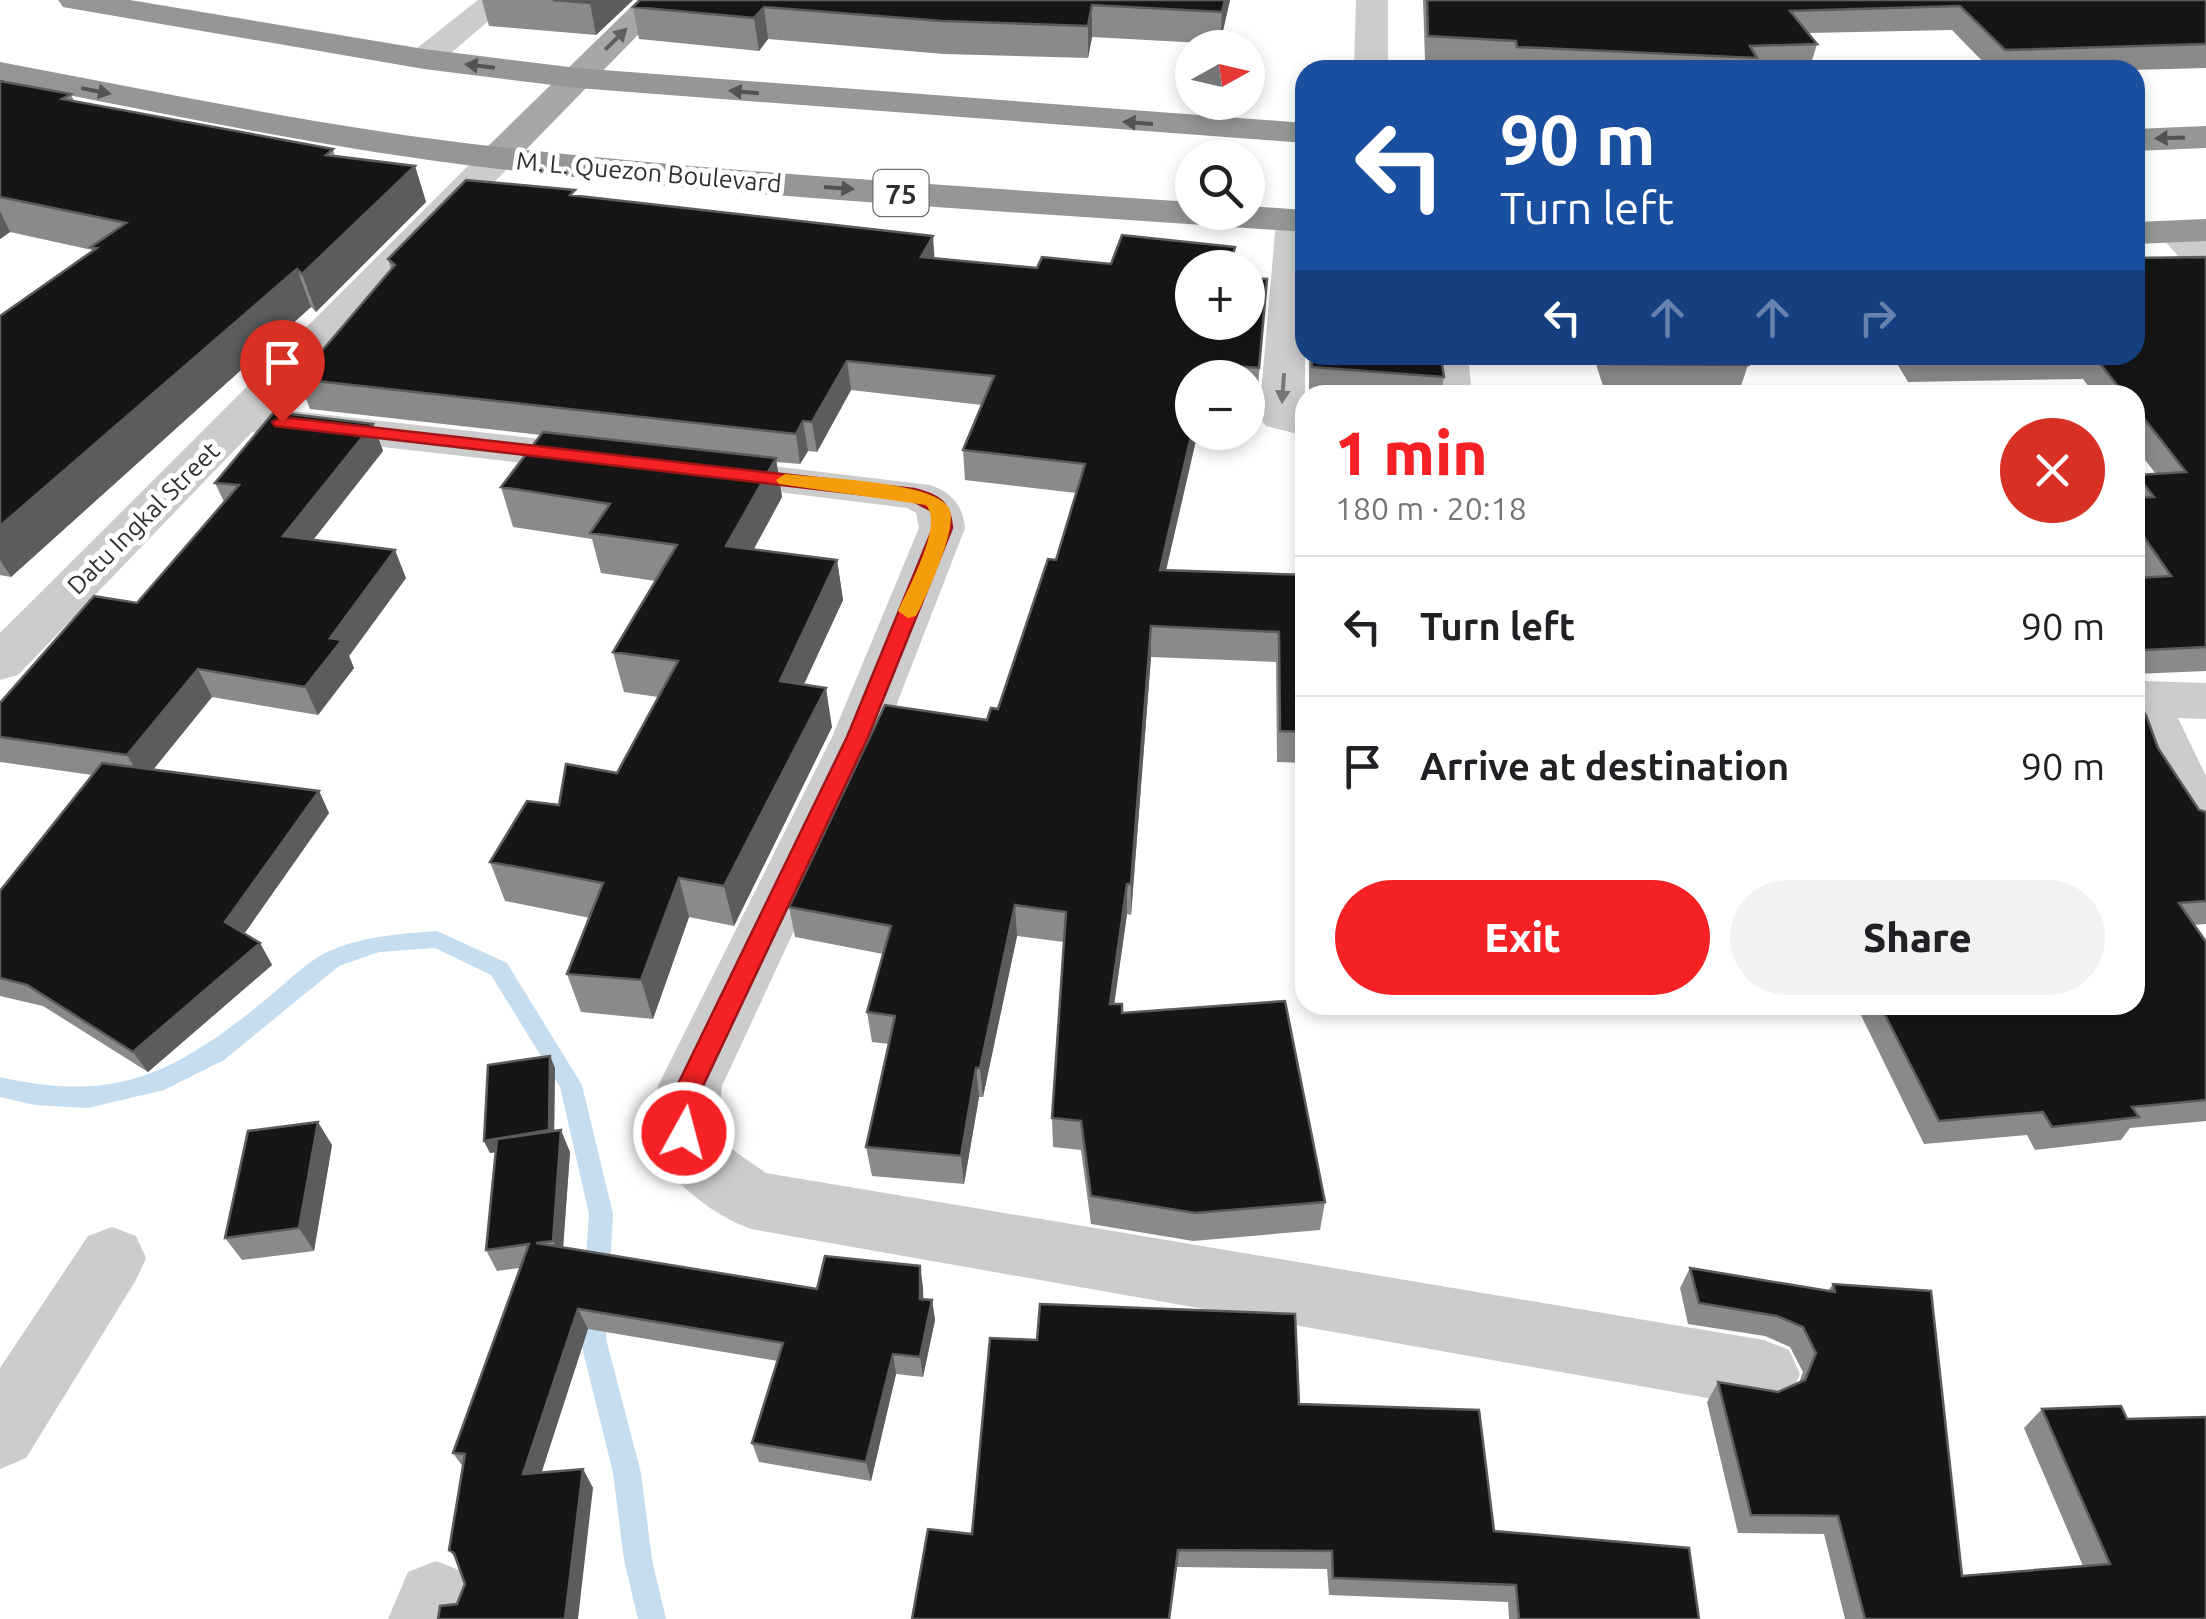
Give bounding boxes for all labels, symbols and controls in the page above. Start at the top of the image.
one-way arrow [604,28,628,51]
north arrow [1175,30,1265,120]
map controls [1175,30,1265,450]
one-way arrow [464,58,496,74]
one-way arrow [728,83,759,99]
one-way arrow [80,84,111,100]
icon: left [1335,100,1465,230]
text: 90 m [1500,100,1656,178]
one-way arrow [1121,114,1153,130]
one-way arrow [2154,131,2186,147]
button: search [1175,140,1265,230]
street label: M. L. Quezon Boulevard [515,146,783,198]
road number: 75 [874,170,928,216]
one-way arrow [823,181,855,197]
text: Turn left [1500,182,1674,233]
button: + [1175,250,1265,340]
icon: left [1535,290,1590,345]
icon: ahead [1640,290,1695,345]
icon: ahead [1745,290,1800,345]
icon: right [1850,290,1905,345]
pin [240,320,325,423]
icon: arrive [255,335,310,390]
button: − [1175,360,1265,450]
one-way arrow [1275,372,1291,404]
button: close [2000,418,2105,523]
text: 1 min [1335,419,1488,486]
street label: Datu Ingkal Street [61,436,225,600]
text: 180 m · 20:18 [1335,490,1527,526]
icon: left [1335,599,1390,654]
text: Turn left [1420,605,1575,647]
text: 90 m [2021,605,2105,647]
icon: arrive [1335,739,1390,794]
text: Arrive at destination [1420,745,1789,787]
text: 90 m [2021,745,2105,787]
button: Exit [1335,880,1710,995]
button: Share [1730,880,2105,995]
position arrow [632,1081,736,1185]

